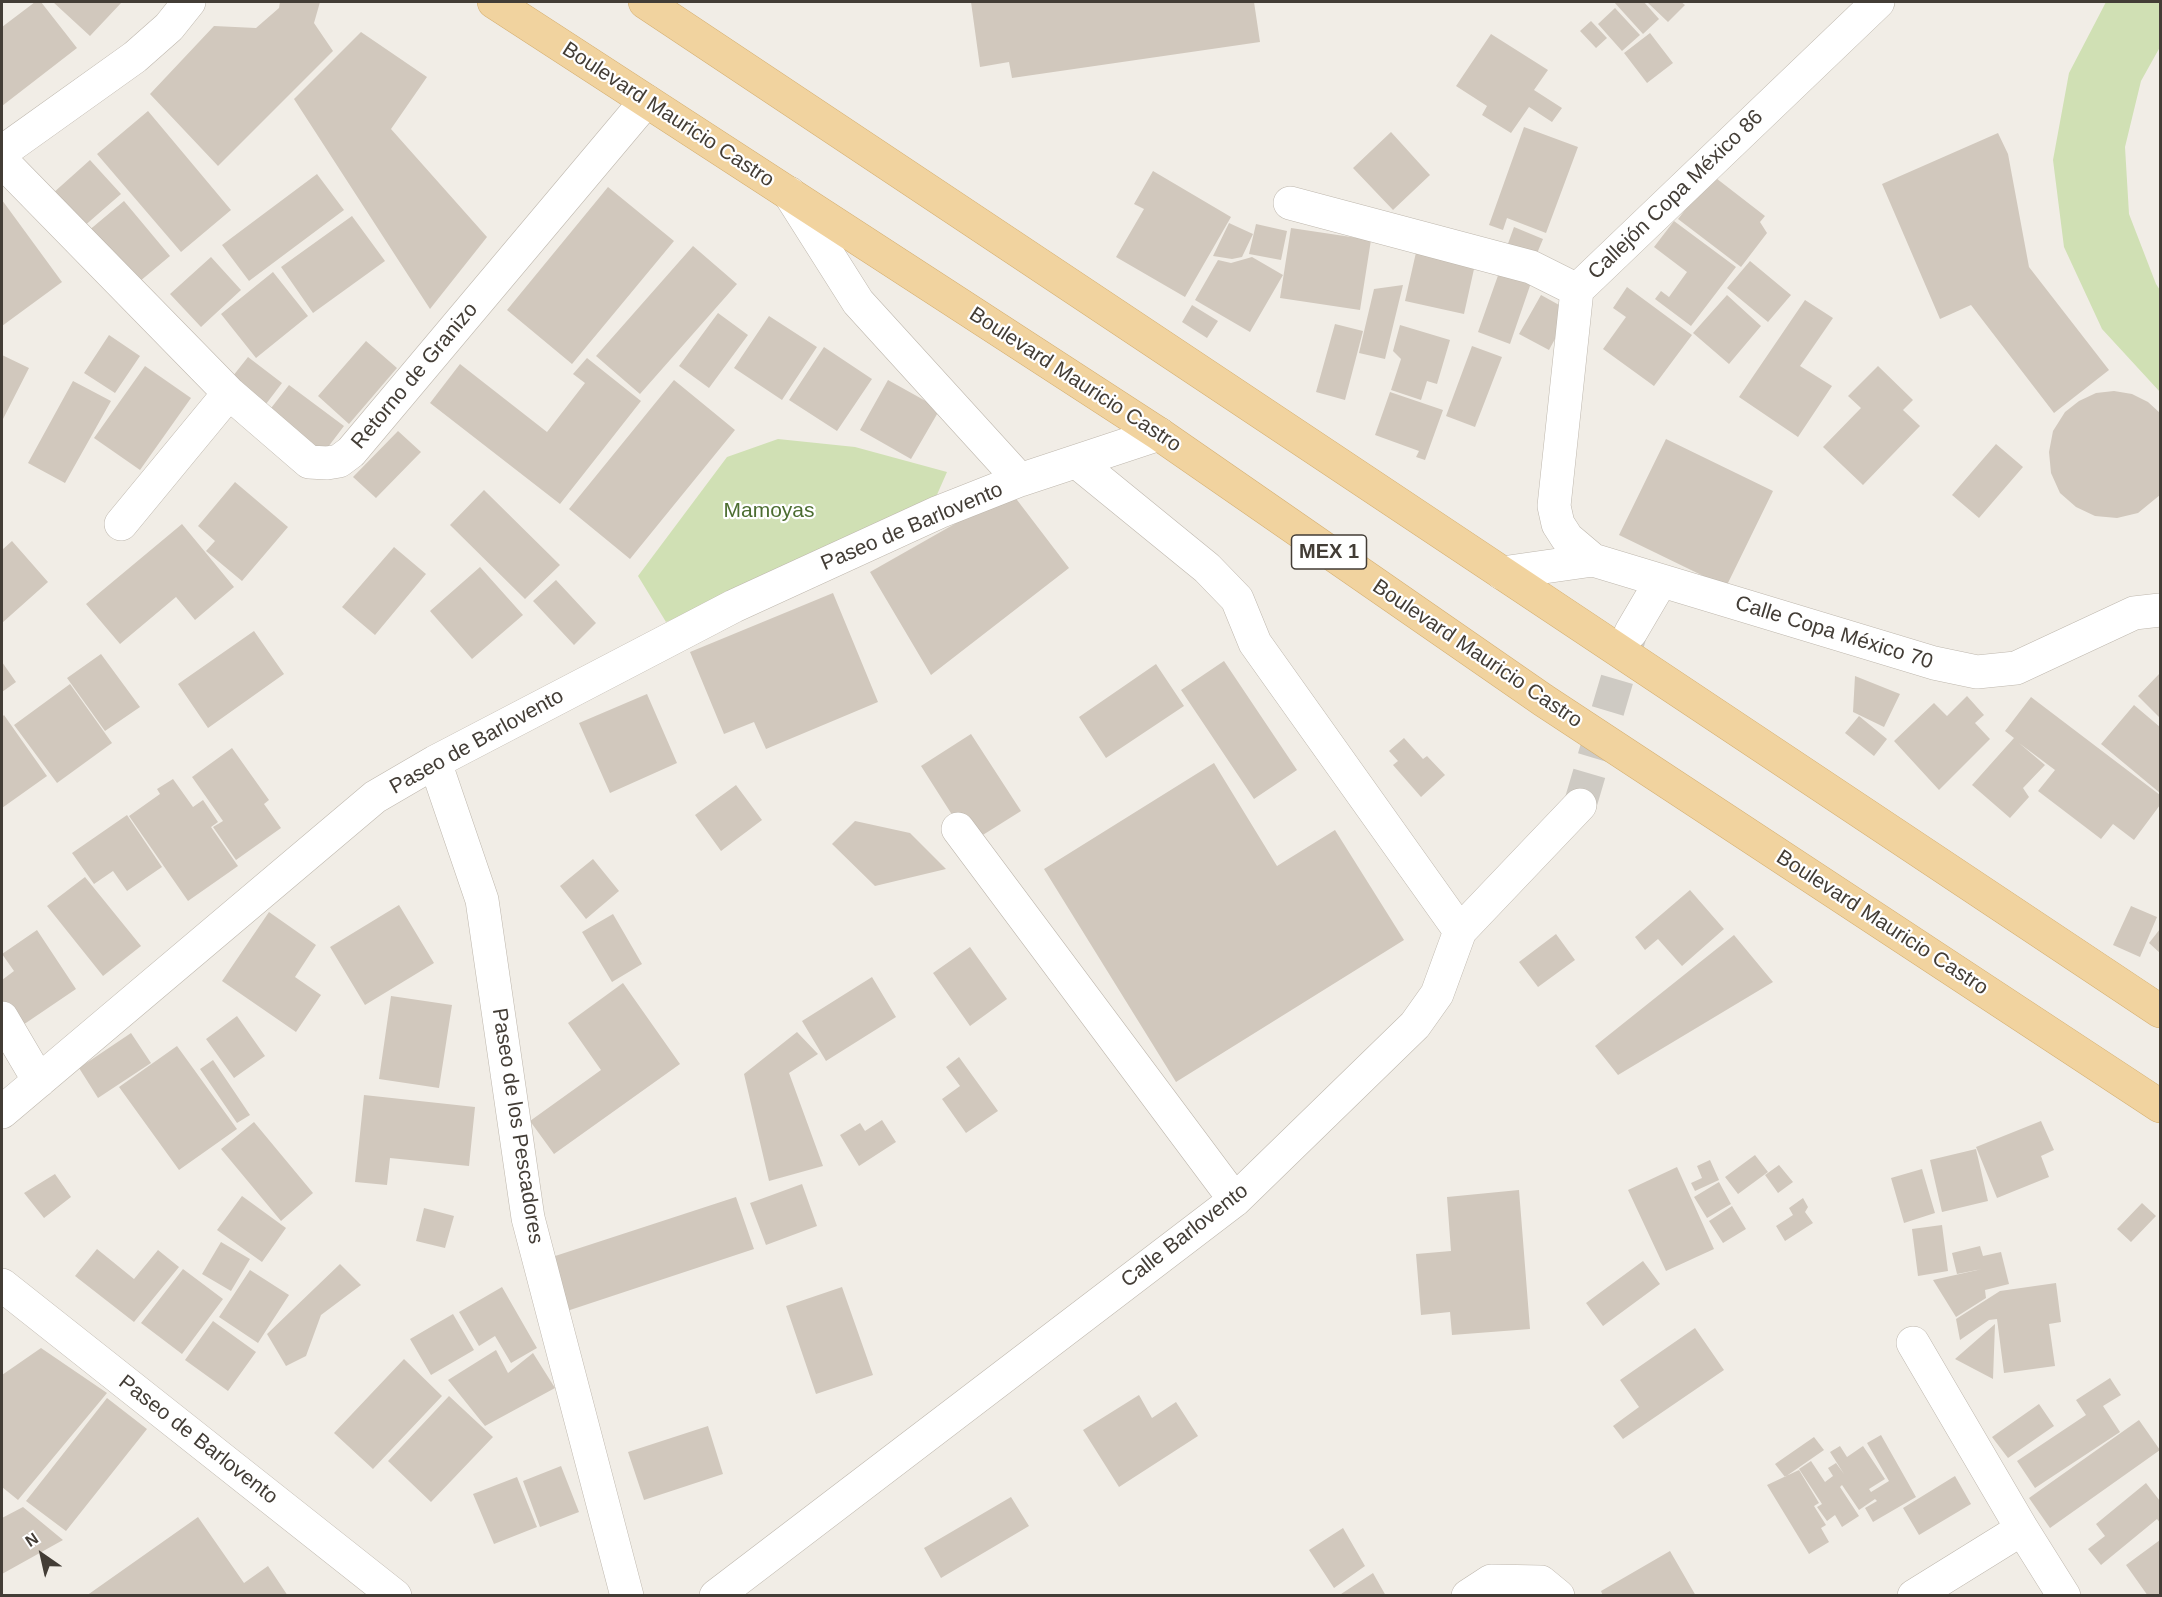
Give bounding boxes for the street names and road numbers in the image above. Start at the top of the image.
street label: Boulevard Mauricio Castro [557,37,779,193]
street label: Callejón Copa México 86 [1583,105,1769,285]
street label: Retorno de Granizo [346,298,484,454]
street label: Boulevard Mauricio Castro [964,302,1186,458]
street label: Paseo de Barlovento [817,477,1007,577]
road number: MEX 1 [1292,535,1366,569]
street label: Boulevard Mauricio Castro [1367,574,1587,734]
street label: Calle Copa México 70 [1732,591,1936,675]
street label: Paseo de Barlovento [386,684,568,800]
street label: Boulevard Mauricio Castro [1771,845,1993,1001]
street label: Paseo de los Pescadores [486,1006,548,1246]
street label: Calle Barlovento [1117,1179,1253,1293]
street label: Paseo de Barlovento [113,1370,283,1510]

